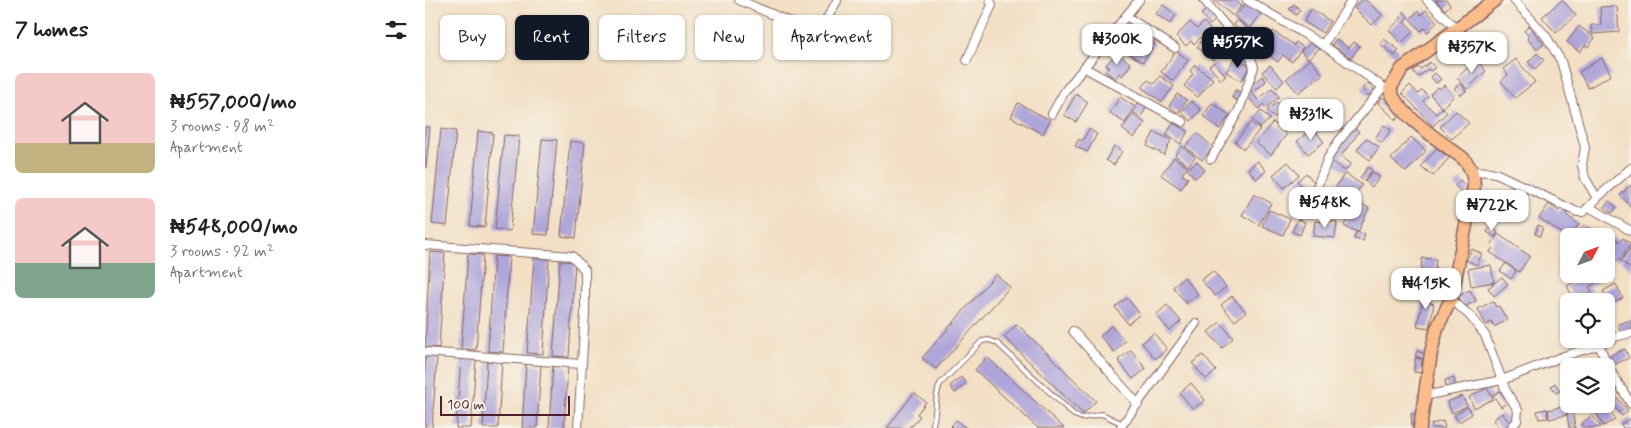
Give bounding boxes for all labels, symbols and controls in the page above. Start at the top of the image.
chip: Buy [440,15,505,60]
chip: Rent [515,15,589,60]
chip: Filters [599,15,685,60]
chip: New [695,15,763,60]
chip: Apartment [773,15,891,60]
text: 7 homes [15,16,88,44]
icon: filters [382,16,410,44]
pin: ₦300K [1082,23,1152,66]
pin: ₦557K [1203,27,1273,69]
text: ₦300K [1093,29,1141,50]
text: ₦557K [1213,32,1263,53]
pin: ₦357K [1437,32,1507,74]
text: ₦357K [1448,37,1496,58]
text: ₦557,000/mo [170,88,296,116]
icon: home [55,93,115,153]
pin: ₦331K [1276,98,1346,141]
text: ₦331K [1289,104,1333,125]
text: 3 rooms · 98 m² [170,116,274,137]
text: Apartment [170,137,243,158]
pin: ₦548K [1290,186,1360,229]
pin: ₦722K [1457,190,1527,232]
text: ₦548K [1300,192,1350,213]
text: ₦722K [1467,195,1517,216]
text: ₦548,000/mo [170,213,298,241]
icon: home [55,218,115,278]
north arrow [1560,228,1615,282]
map controls [1560,228,1615,413]
text: 3 rooms · 92 m² [170,241,274,262]
text: Apartment [170,262,243,283]
pin: ₦415K [1391,268,1461,310]
text: ₦415K [1402,273,1450,294]
button: locate [1560,293,1615,348]
button: layers [1560,358,1615,413]
scale bar [440,393,570,416]
text: 100 m [447,396,485,414]

